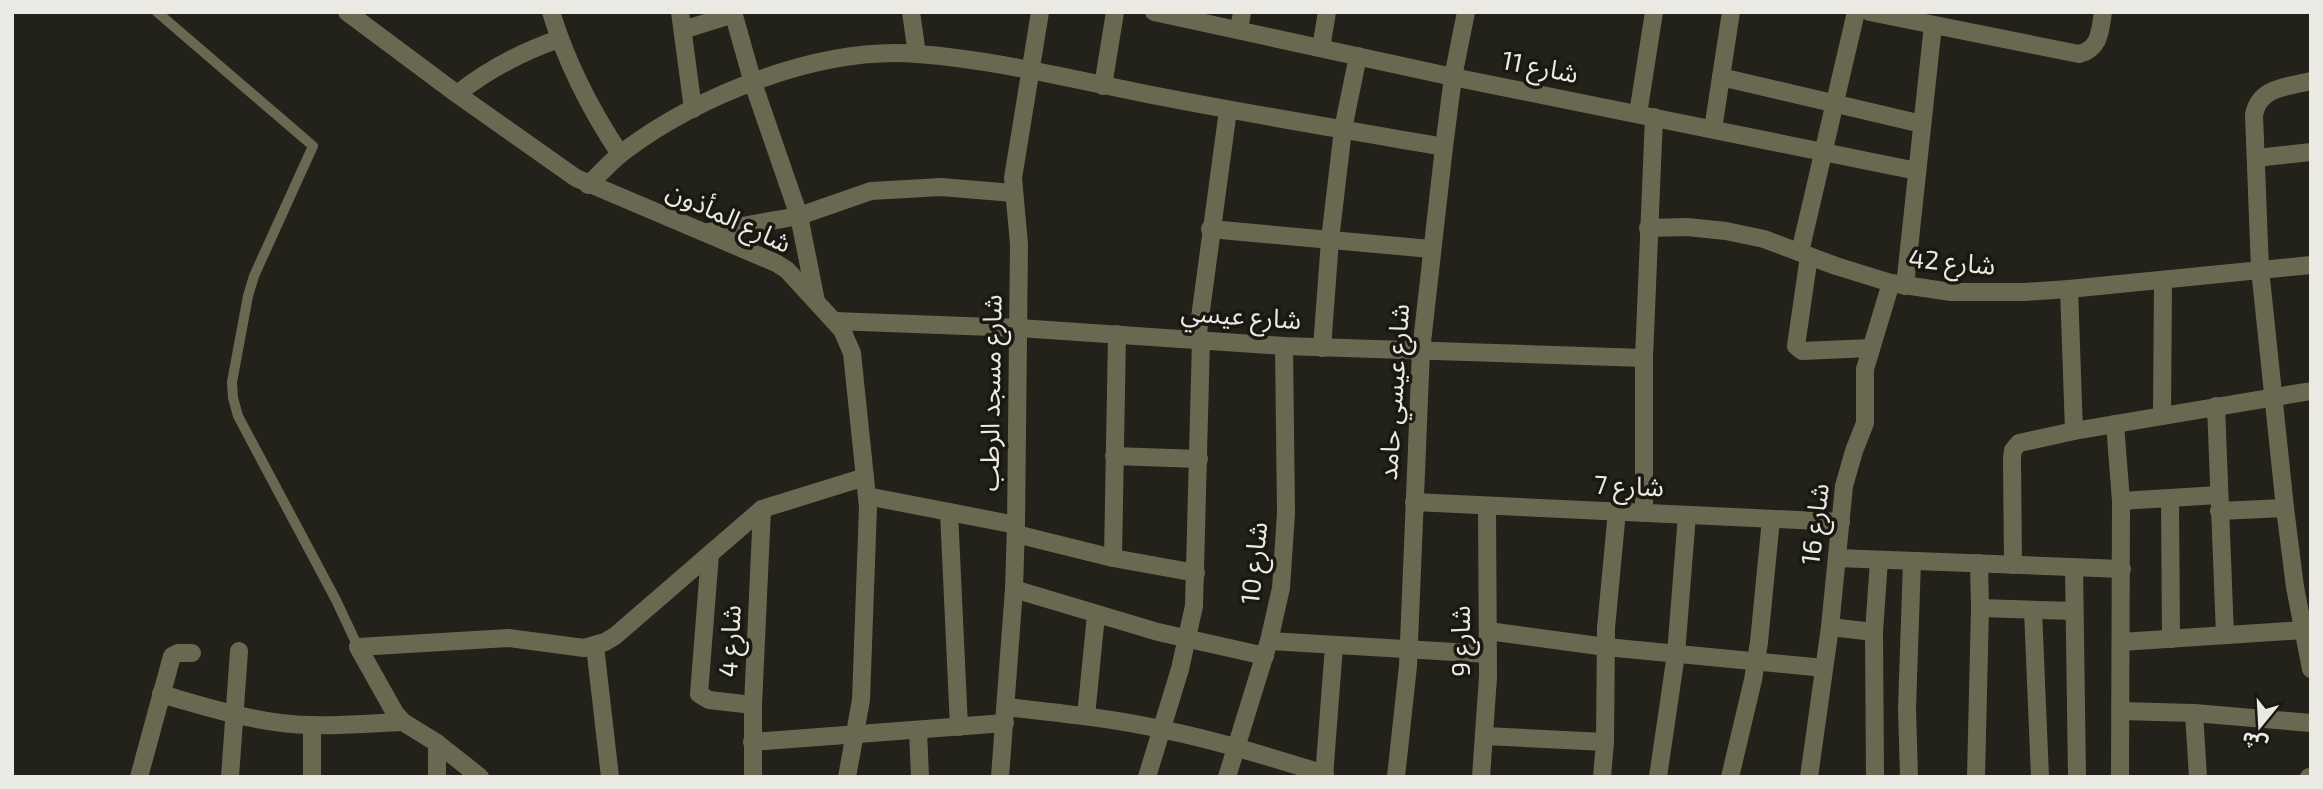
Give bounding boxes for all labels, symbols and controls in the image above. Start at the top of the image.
street label: شارع 11 [1498,43,1581,93]
street label: شارع المأذون [660,173,797,262]
street label: شارع 42 [1907,241,1997,285]
street label: شارع مسجد الرطب [972,294,1012,492]
street label: شارع عيسي [1180,295,1302,340]
street label: شارع عيسي حامد [1371,303,1420,482]
street label: شارع 7 [1593,468,1664,506]
street label: شارع 16 [1793,481,1839,567]
street label: شارع 10 [1233,520,1277,606]
street label: شارع 4 [711,604,751,678]
street label: شارع 9 [1444,605,1480,677]
north arrow [2225,691,2295,761]
text: ش [2239,728,2271,758]

